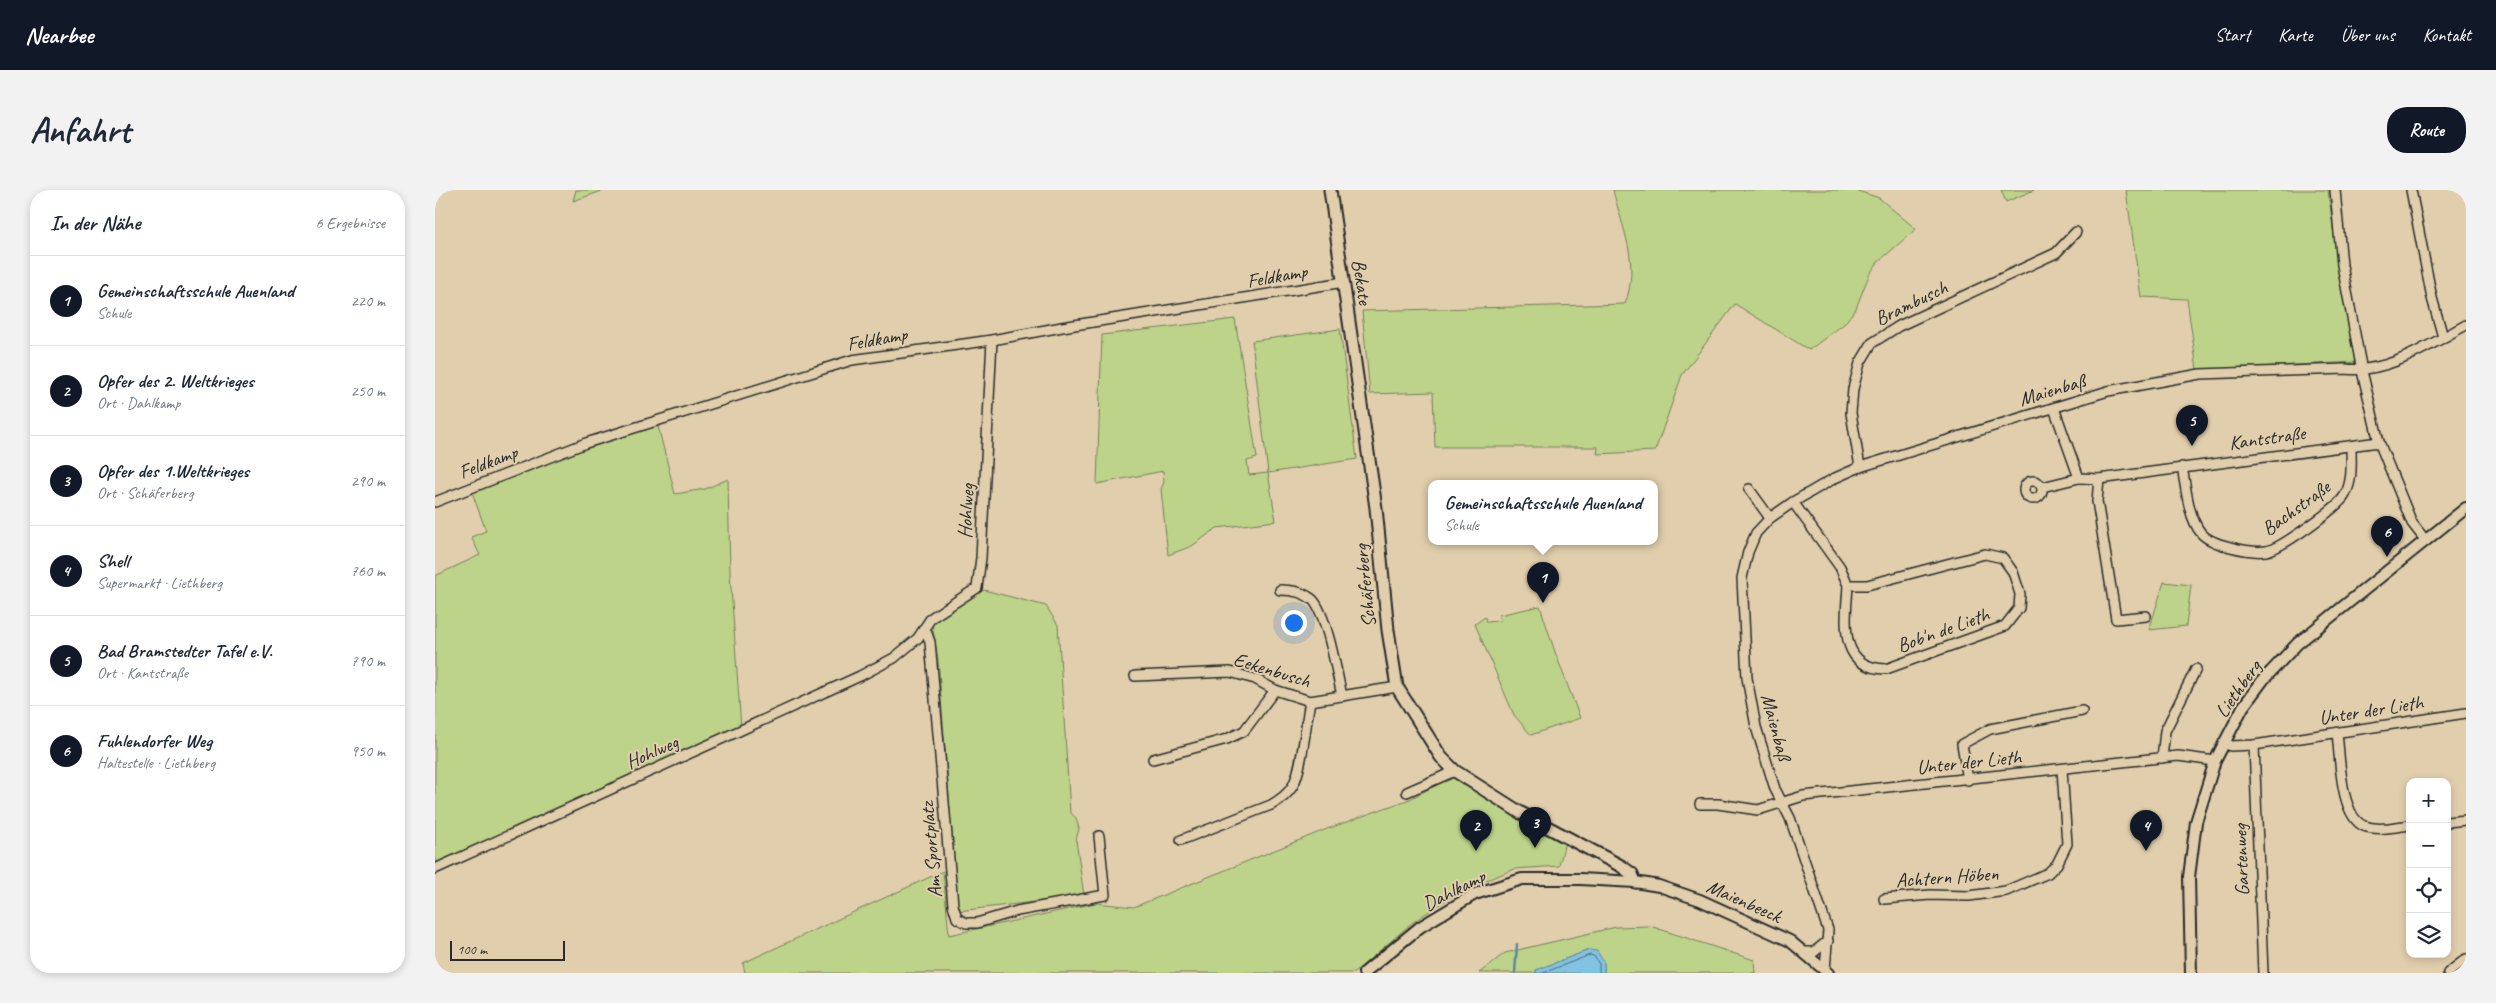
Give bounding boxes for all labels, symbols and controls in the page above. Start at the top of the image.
text: Nearbee [25,20,93,50]
text: Start [2215,24,2250,46]
text: Karte [2278,24,2313,46]
text: Über uns [2341,24,2395,46]
text: Kontakt [2423,24,2471,46]
button: Route [2387,107,2466,153]
text: Anfahrt [30,108,130,153]
text: In der Nähe [50,210,140,236]
text: 6 Ergebnisse [316,213,385,233]
street label: Feldkamp [1245,258,1311,294]
street label: Bekate [1346,258,1378,308]
street label: Brambusch [1871,274,1952,331]
text: Gemeinschaftsschule Auenland [97,279,294,303]
text: 1 [62,291,70,311]
text: 220 m [351,291,385,311]
text: Schule [97,303,131,323]
street label: Feldkamp [845,321,911,357]
street label: Maienbaß [2016,367,2091,412]
text: Opfer des 2. Weltkrieges [97,369,254,393]
text: 2 [62,381,70,401]
text: 250 m [351,381,385,401]
text: Ort · Dahlkamp [97,393,180,413]
pin: 5 [2176,405,2208,446]
street label: Kantstraße [2227,420,2308,456]
street label: Feldkamp [455,439,522,485]
text: Opfer des 1.Weltkrieges [97,459,249,483]
text: 3 [62,471,70,491]
text: 290 m [351,471,385,491]
street label: Bachstraße [2257,474,2336,541]
popup [1428,480,1658,545]
street label: Hohlweg [952,482,980,539]
text: Ort · Schäferberg [97,483,193,503]
text: Gemeinschaftsschule Auenland [1445,491,1641,515]
text: Schule [1445,515,1479,535]
pin: 6 [2371,516,2403,557]
street label: Schäferberg [1348,541,1382,629]
text: Shell [97,549,129,573]
text: 4 [62,561,70,581]
text: 760 m [351,561,385,581]
pin: 1 [1527,562,1559,603]
text: Supermarkt · Liethberg [97,573,222,593]
street label: Bob'n de Lieth [1894,601,1994,658]
your location [1281,610,1307,636]
text: Bad Bramstedter Tafel e.V. [97,639,272,663]
street label: Eekenbusch [1231,647,1314,694]
text: 5 [63,651,69,671]
text: 790 m [351,651,385,671]
street label: Liethberg [2209,654,2268,722]
text: Ort · Kantstraße [97,663,188,683]
street label: Unter der Lieth [2317,689,2426,731]
street label: Maienbaß [1755,691,1798,766]
text: Fuhlendorfer Weg [97,729,212,753]
street label: Hohlweg [622,729,683,775]
text: 6 [62,741,70,761]
text: 950 m [351,741,385,761]
street label: Unter der Lieth [1916,744,2024,780]
text: Haltestelle · Liethberg [97,753,215,773]
map controls [2406,778,2451,958]
button: + [2406,778,2451,823]
street label: Am Sportplatz [914,799,948,899]
pin: 3 [1519,807,1551,848]
pin: 2 [1460,810,1492,851]
pin: 4 [2130,810,2162,851]
street label: Gartenweg [2227,822,2255,896]
button: − [2406,823,2451,868]
street label: Achtern Höben [1895,861,2000,893]
street label: Dahlkamp [1418,863,1491,916]
button: locate [2406,868,2451,913]
street label: Maienbeeck [1703,874,1787,929]
button: layers [2406,913,2451,958]
scale bar [450,938,565,961]
text: 100 m [457,941,487,958]

